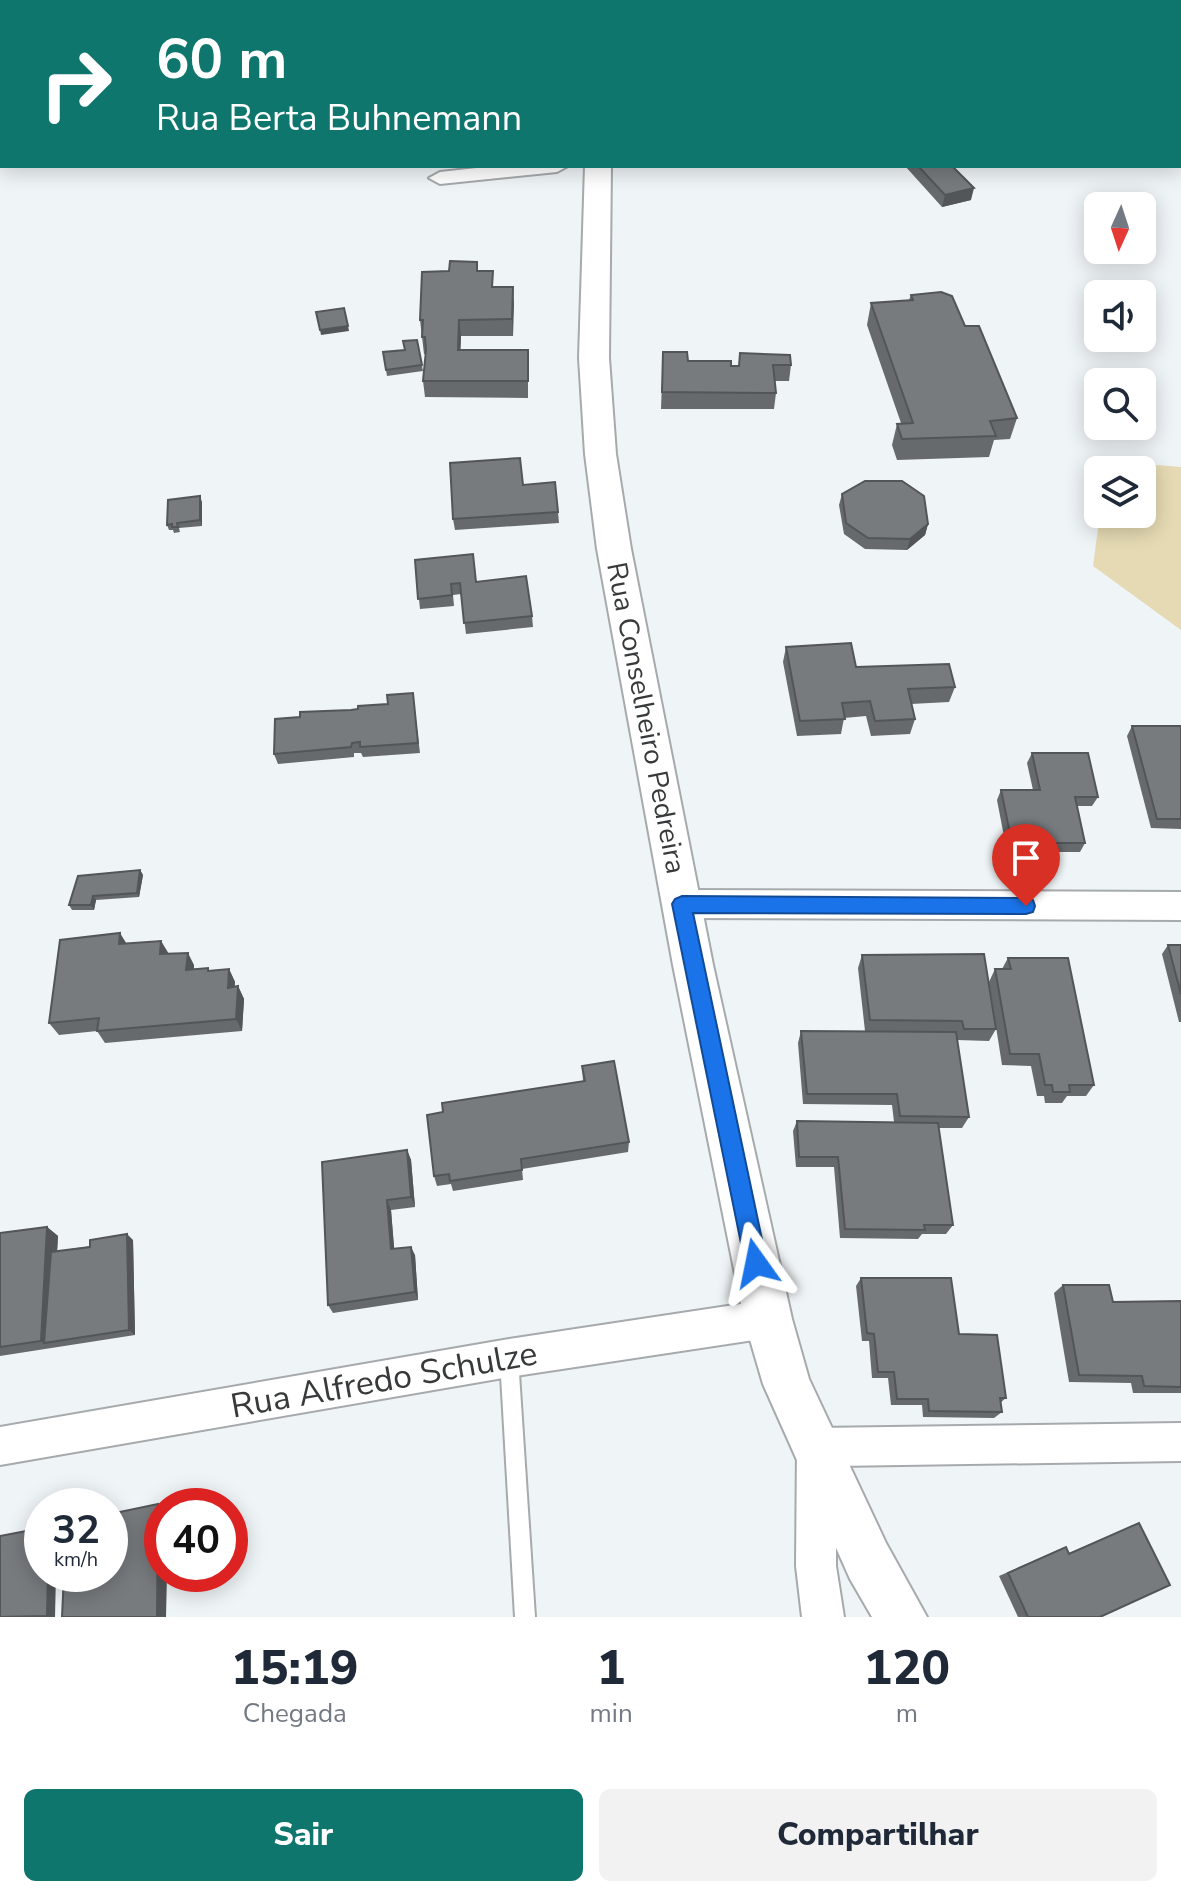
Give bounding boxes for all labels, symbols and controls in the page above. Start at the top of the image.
text: 60 m [156,21,287,98]
icon: right [24,32,128,136]
text: Rua Berta Buhnemann [156,94,522,143]
north arrow [1084,192,1156,264]
map controls [1084,192,1156,528]
button: sound [1084,280,1156,352]
button: search [1084,368,1156,440]
button: layers [1084,456,1156,528]
street label: Rua Conselheiro Pedreira [597,559,695,877]
pin [992,824,1060,906]
icon: arrive [1004,836,1048,880]
position arrow [714,1221,798,1305]
street label: Rua Alfredo Schulze [227,1330,541,1430]
speed limit sign: 40 [144,1488,248,1592]
text: 32 [52,1503,100,1557]
text: km/h [54,1546,98,1573]
text: 15:19 [231,1635,359,1701]
text: 1 [597,1635,626,1701]
text: 120 [864,1635,950,1701]
text: Chegada [243,1696,347,1731]
text: min [590,1696,633,1731]
text: m [896,1696,918,1731]
button: Sair [24,1789,583,1881]
button: Compartilhar [599,1789,1157,1881]

